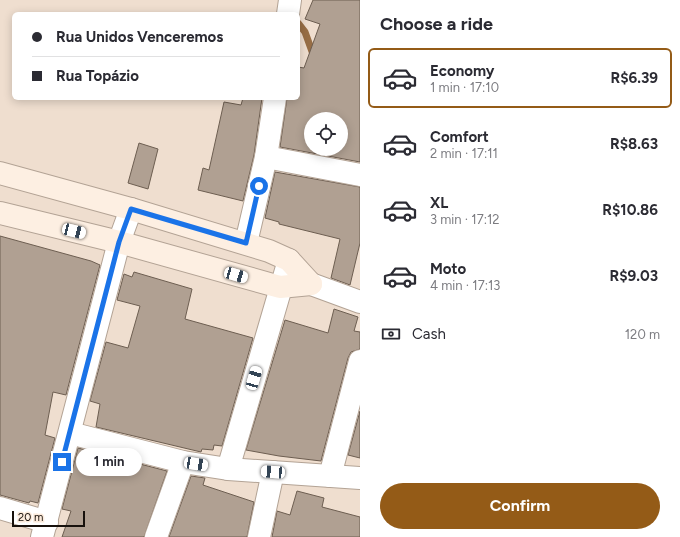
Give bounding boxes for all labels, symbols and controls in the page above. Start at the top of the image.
text: Choose a ride [380,13,493,35]
text: Rua Unidos Venceremos [56,28,223,46]
icon: car [382,60,418,96]
text: Economy [430,62,495,80]
text: Rua Topázio [56,67,139,85]
text: R$6.39 [611,69,658,87]
text: 1 min · 17:10 [430,80,499,95]
map controls [304,112,348,156]
button: locate [304,112,348,156]
icon: car [382,126,418,162]
text: Comfort [430,128,489,146]
text: R$8.63 [610,135,658,153]
text: 2 min · 17:11 [430,146,498,161]
route start [250,177,268,195]
icon: car [382,192,418,228]
text: XL [430,194,448,212]
text: R$10.86 [602,201,658,219]
text: 3 min · 17:12 [430,212,500,227]
car [61,222,87,240]
icon: car [382,258,418,294]
text: Moto [430,260,466,278]
car [223,266,249,284]
text: R$9.03 [610,267,658,285]
text: 4 min · 17:13 [430,278,500,293]
icon: cash [380,323,402,345]
text: Cash [412,325,446,343]
text: 120 m [625,327,660,342]
car [245,365,263,391]
callout: 1 min [76,448,142,476]
route end [53,453,71,471]
text: 1 min [94,454,124,469]
car [183,456,209,472]
car [261,465,285,479]
button: Confirm [380,483,660,529]
scale bar [12,509,85,528]
text: 20 m [18,511,43,524]

